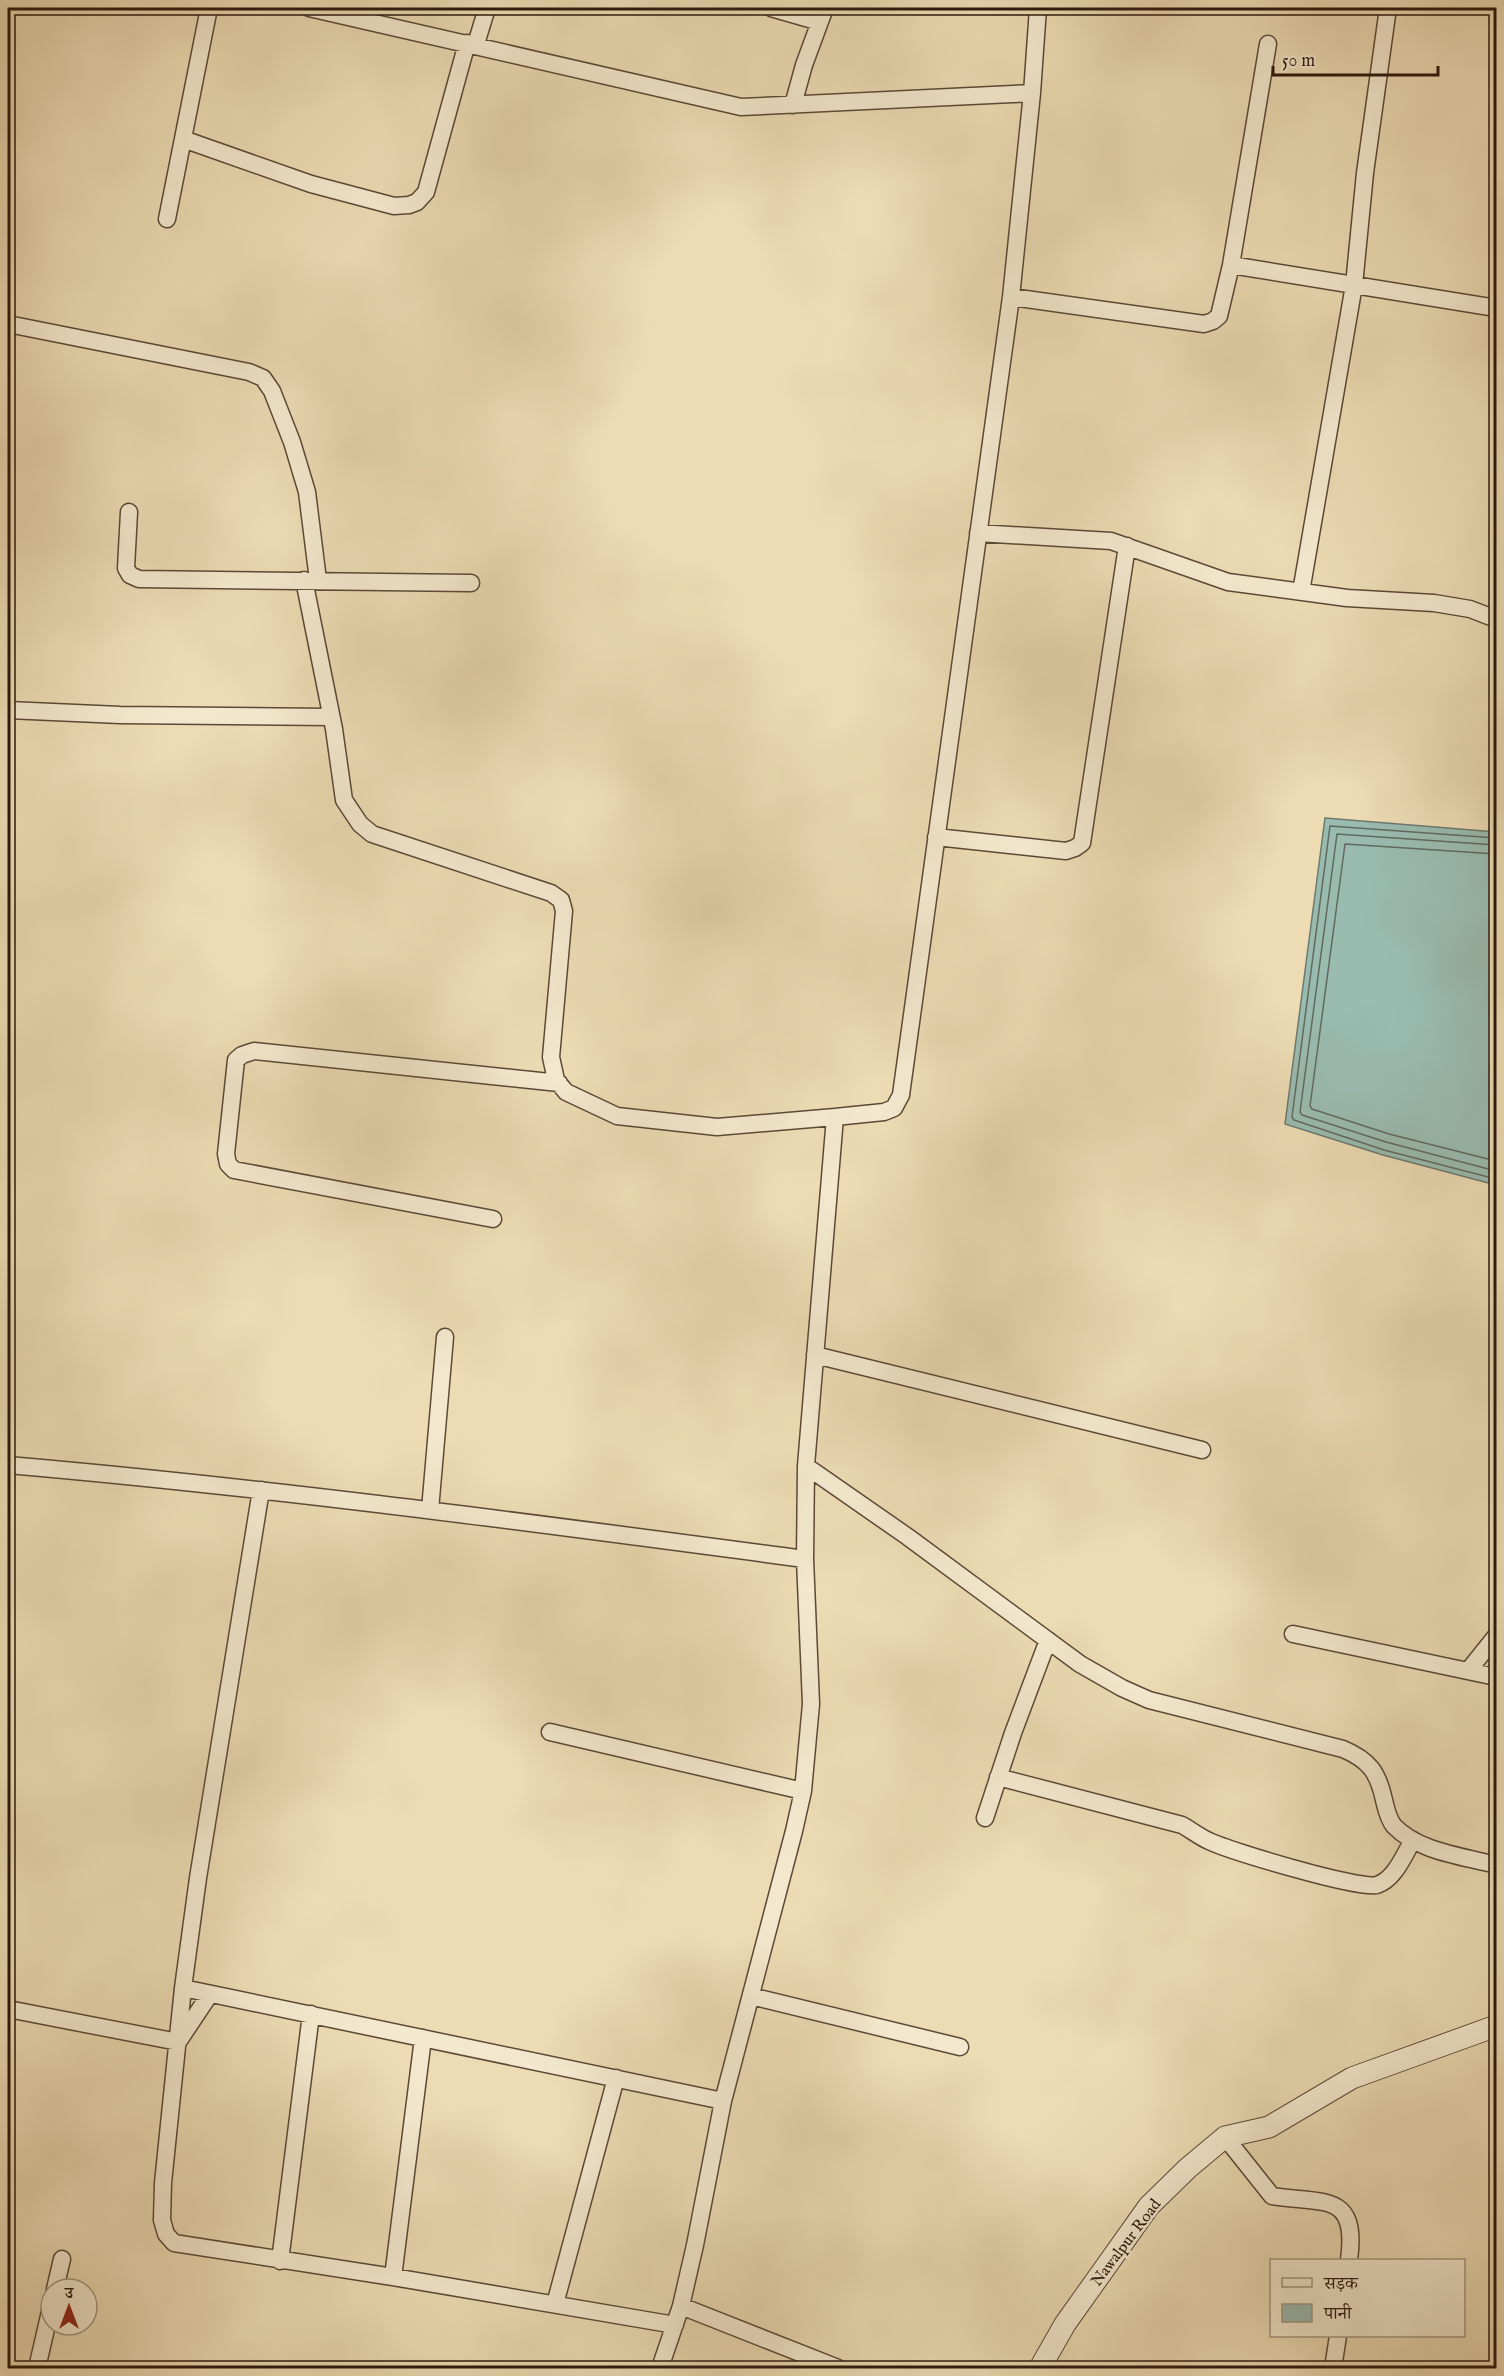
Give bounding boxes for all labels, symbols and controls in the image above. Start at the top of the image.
scale bar [1273,39,1438,77]
text: 50 m [1282,50,1315,73]
street label: Nawalpur Road [1087,2195,1166,2291]
legend [1270,2259,1465,2337]
text: सड़क [1323,2273,1359,2296]
north arrow [39,2277,99,2337]
text: उ [64,2284,75,2304]
text: पानी [1323,2303,1353,2326]

